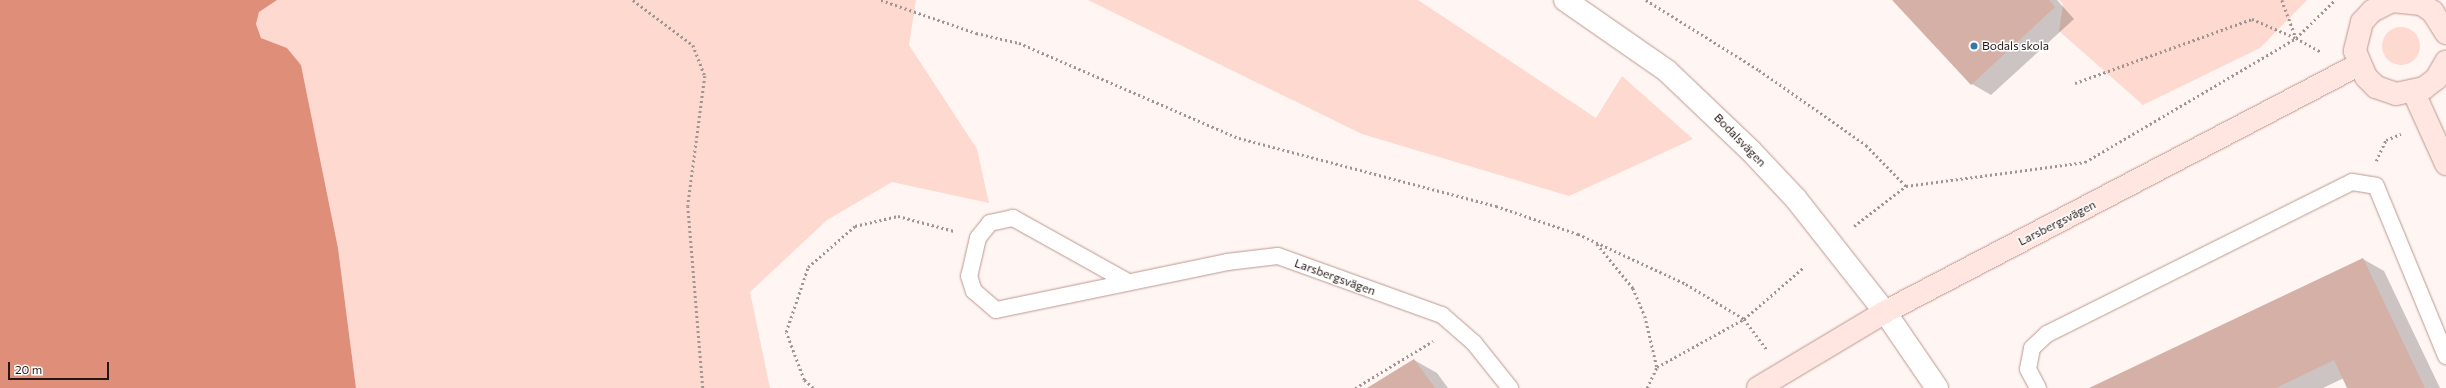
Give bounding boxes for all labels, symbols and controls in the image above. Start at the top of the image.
place label: Bodals skola [1982,39,2049,53]
marker: Bodals skola [1969,41,1979,51]
street label: Bodalsvägen [1711,110,1769,170]
street label: Larsbergsvägen [2016,197,2098,249]
street label: Larsbergsvägen [1293,256,1377,298]
scale bar [10,354,111,380]
text: 20 m [15,362,42,376]

